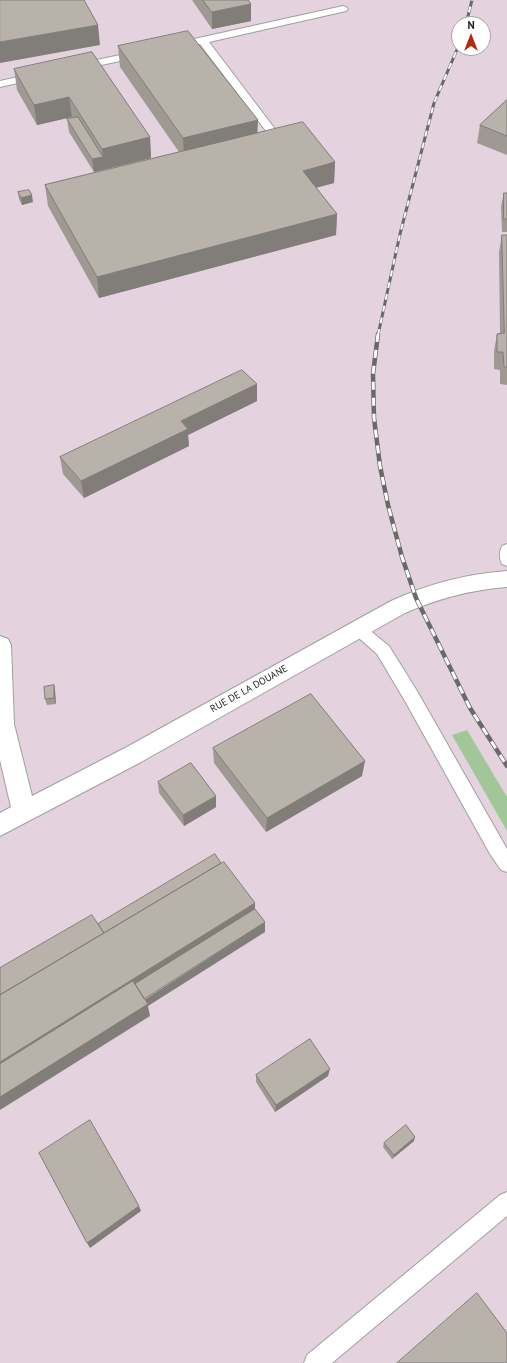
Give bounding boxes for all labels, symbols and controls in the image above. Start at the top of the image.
north arrow [451,16,491,56]
text: N [467,18,475,32]
street label: RUE DE LA DOUANE [208,663,290,715]

